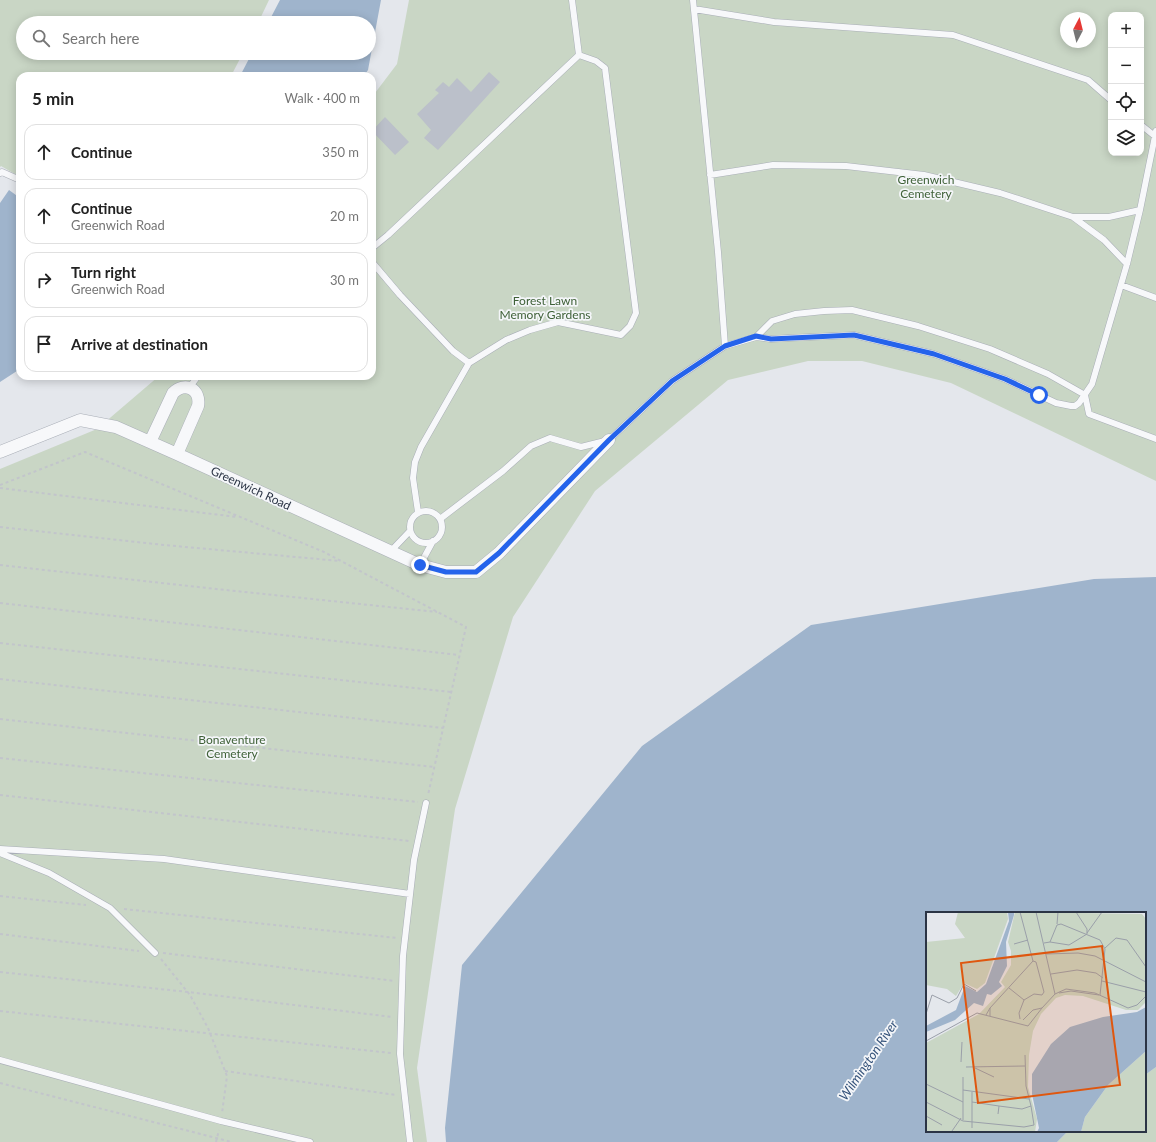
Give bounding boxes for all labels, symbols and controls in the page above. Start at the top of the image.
north arrow [1060,12,1096,48]
map controls [1108,12,1144,156]
button: + [1108,12,1144,48]
search box [16,16,376,60]
icon: search [30,27,52,49]
text: Search here [62,29,139,47]
button: − [1108,48,1144,84]
button: locate [1108,84,1144,120]
text: 5 min [32,88,74,109]
text: Walk · 400 m [284,90,360,106]
button: layers [1108,120,1144,156]
icon: ahead [33,141,55,163]
text: Continue [71,143,132,161]
text: 350 m [322,144,359,160]
park label: Greenwich Cemetery [898,172,954,201]
text: Continue [71,199,132,217]
icon: ahead [33,205,55,227]
text: 20 m [330,208,359,224]
text: Greenwich Road [71,217,165,233]
text: Turn right [71,263,136,281]
icon: right [33,269,55,291]
text: 30 m [330,272,359,288]
text: Greenwich Road [71,281,165,297]
park label: Forest Lawn Memory Gardens [499,293,591,322]
icon: arrive [33,333,55,355]
text: Arrive at destination [71,335,208,353]
route start [1030,386,1048,404]
street label: Greenwich Road [209,463,293,513]
route end [411,556,429,574]
park label: Bonaventure Cemetery [198,732,266,761]
inset map [926,912,1146,1132]
water label: Wilmington River [835,1016,901,1103]

